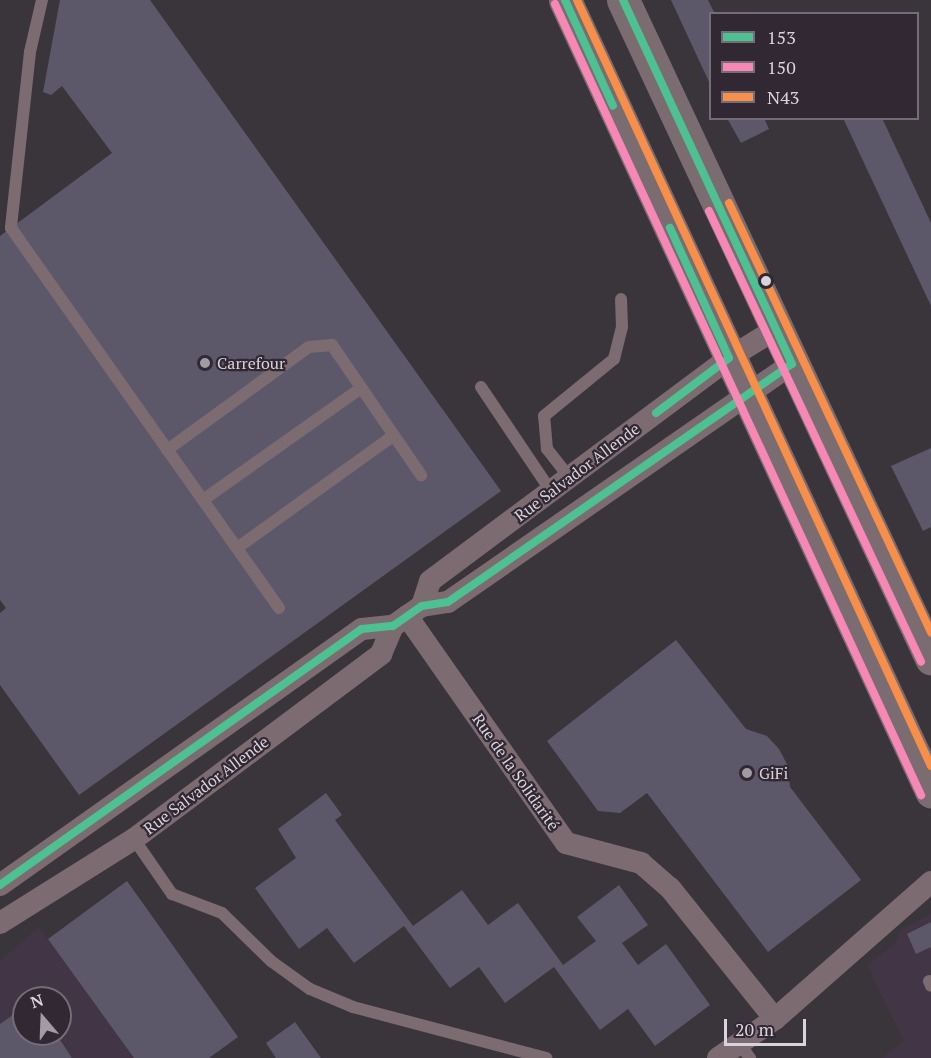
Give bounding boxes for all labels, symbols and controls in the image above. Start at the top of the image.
legend [709,12,919,120]
text: 153 [767,25,796,49]
text: 150 [767,55,796,79]
text: N43 [767,85,799,109]
unlabelled marker [760,275,772,287]
place label: Carrefour [217,353,285,373]
marker: Carrefour [198,356,212,370]
street label: Rue Salvador Allende [511,419,643,525]
street label: Rue de la Solidarité [469,710,563,834]
street label: Rue Salvador Allende [140,732,272,838]
place label: GiFi [759,763,788,783]
marker: GiFi [740,766,754,780]
north arrow [12,986,72,1046]
text: N [27,988,46,1013]
scale bar [727,1007,810,1045]
text: 20 m [735,1017,774,1041]

